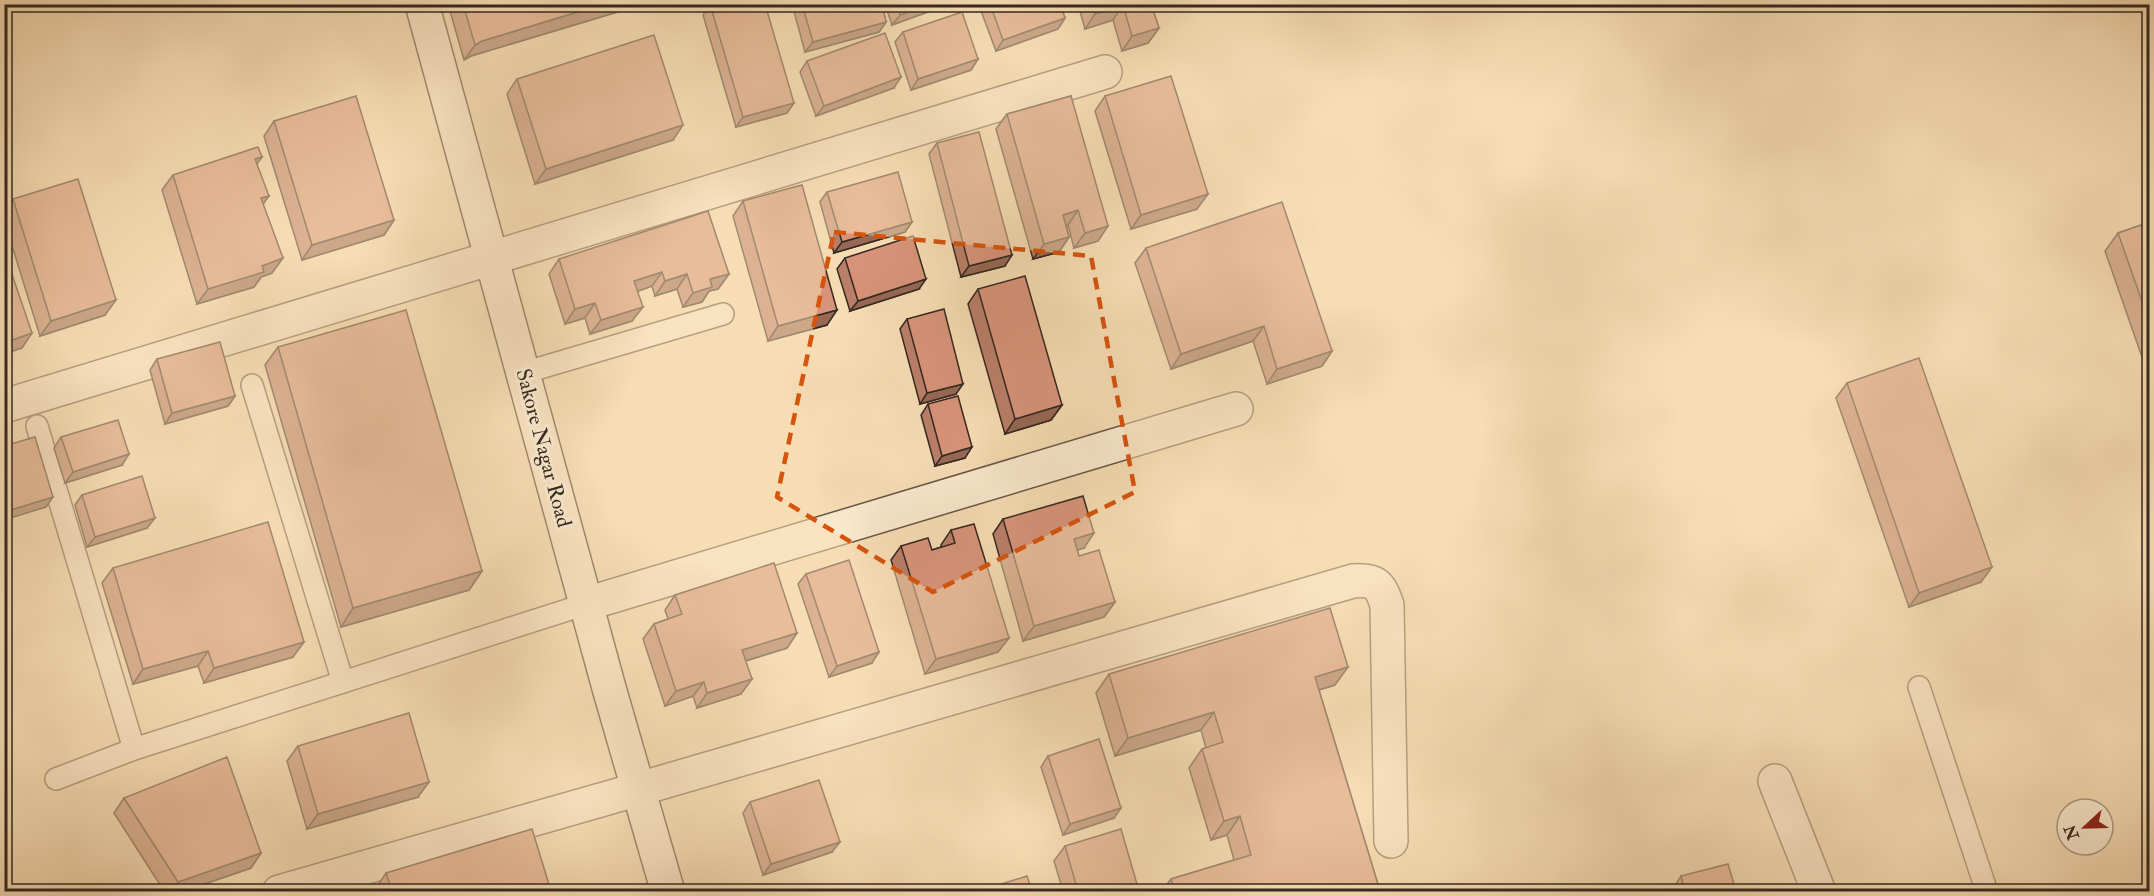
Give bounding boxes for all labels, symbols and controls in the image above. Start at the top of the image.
street label: Sakore Nagar Road [509,366,578,531]
north arrow [2055,797,2115,857]
text: N [2060,821,2084,844]

